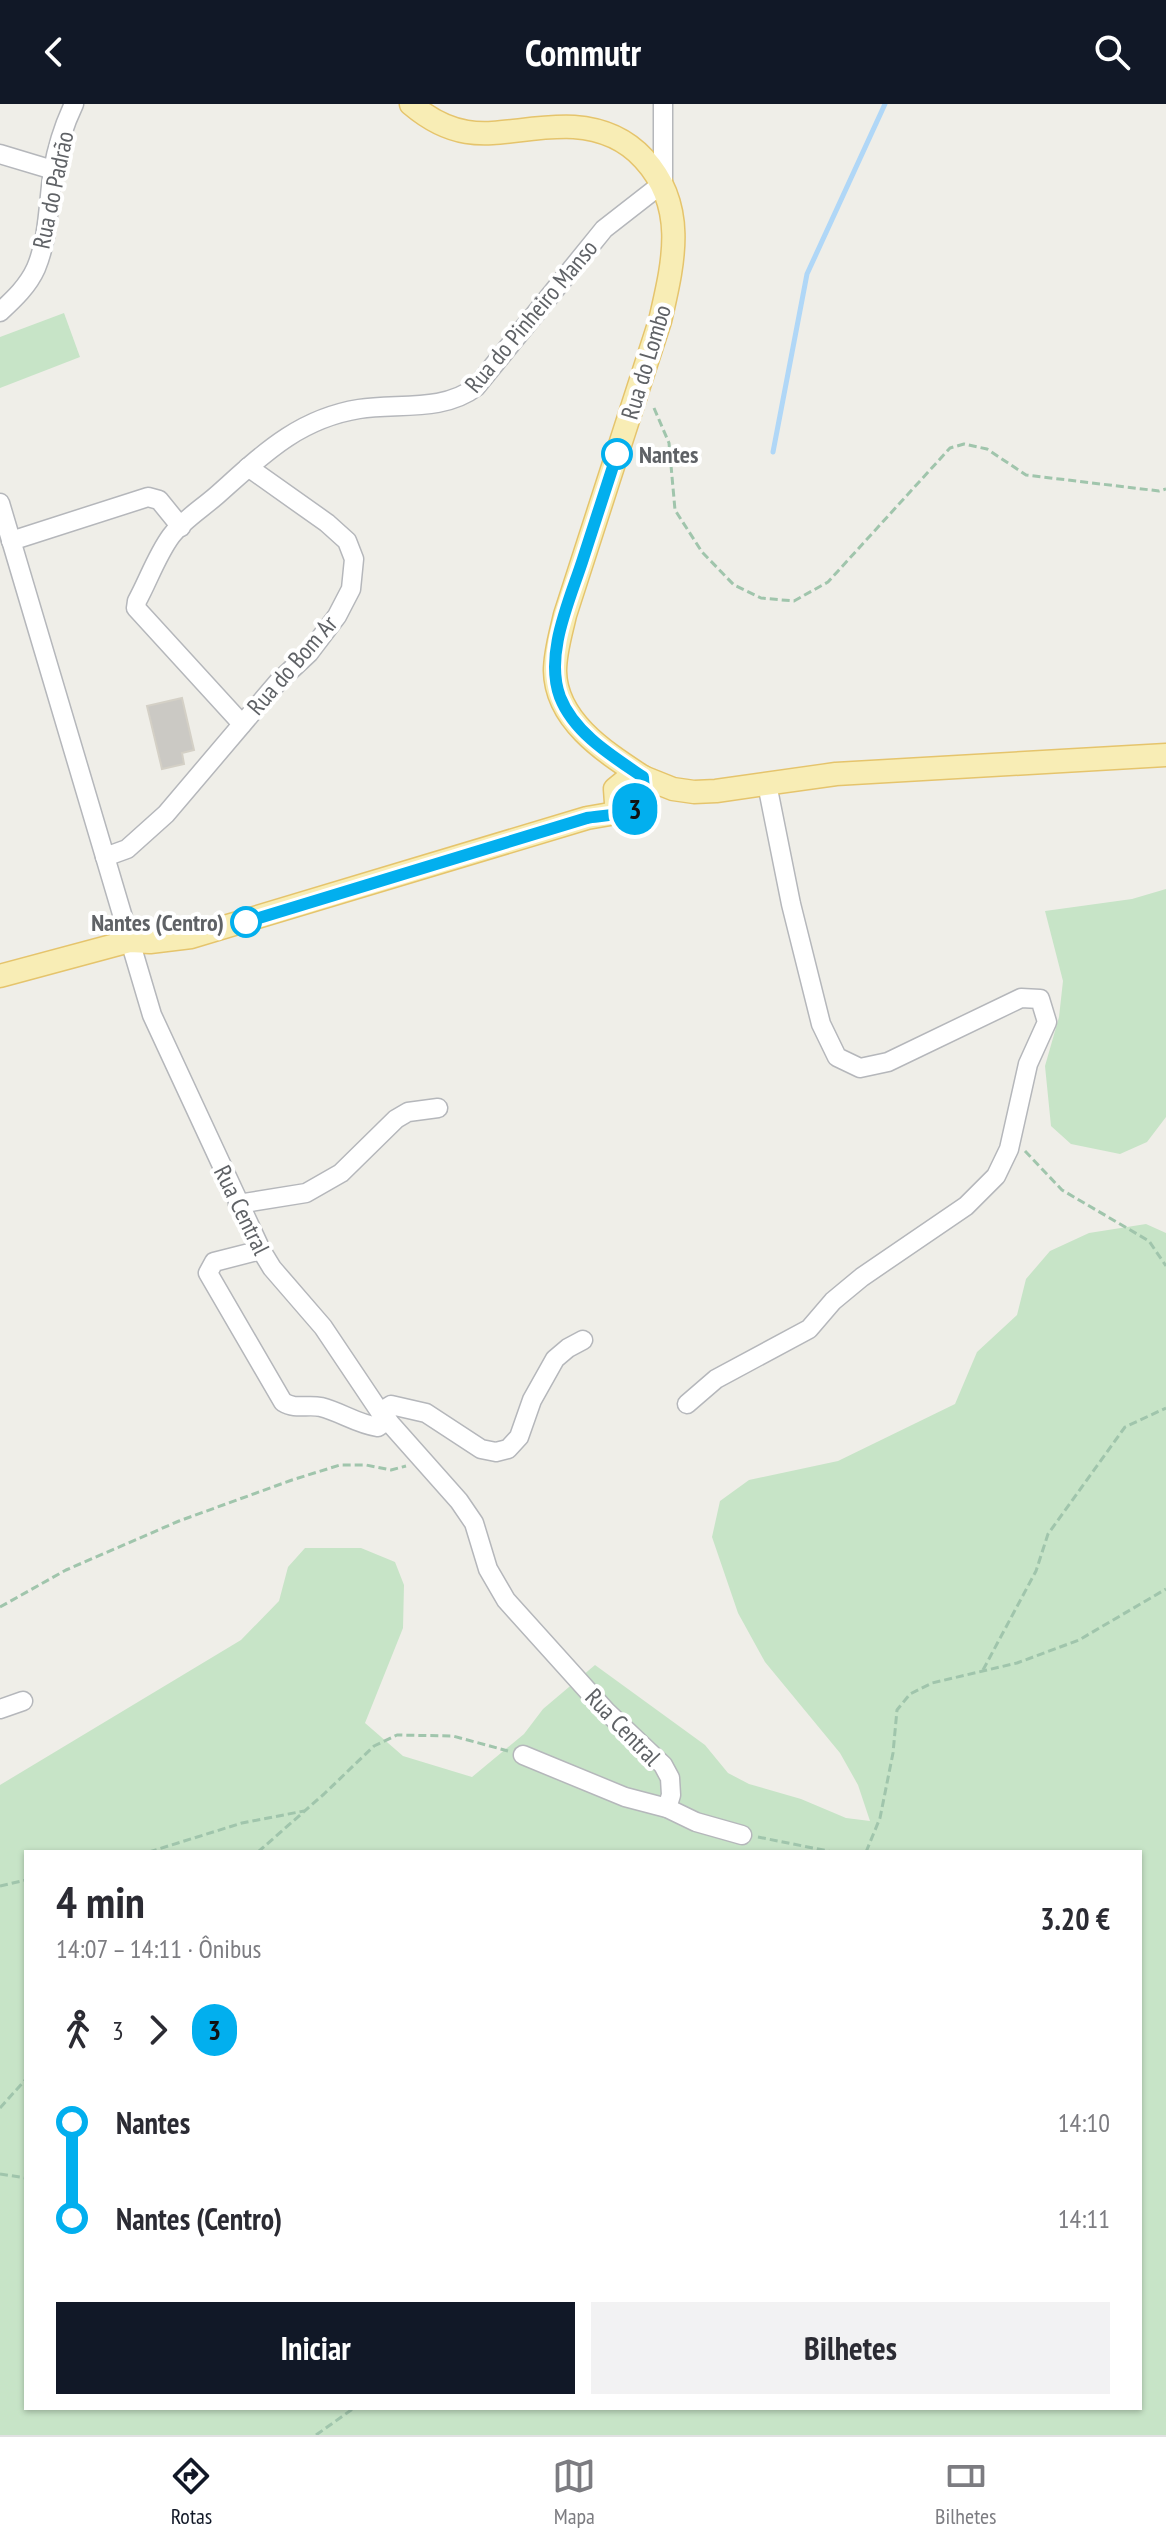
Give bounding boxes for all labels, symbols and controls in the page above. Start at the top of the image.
text: Commutr [525,29,641,76]
icon: back [32,30,76,74]
icon: search [1090,30,1134,74]
street label: Rua do Padrão [25,128,81,252]
street label: Rua do Pinheiro Manso [458,233,604,399]
street label: Rua do Lombo [614,301,678,423]
marker: Nantes [602,439,632,469]
place label: Nantes [639,439,698,470]
street label: Rua do Bom Ar [240,608,344,721]
line badge: 3 [609,783,661,835]
text: 3 [628,790,642,827]
place label: Nantes (Centro) [91,907,224,938]
marker: Nantes (Centro) [231,907,261,937]
street label: Rua Central [207,1160,277,1260]
street label: Rua Central [579,1682,668,1773]
text: 4 min [56,1873,145,1930]
text: 3.20 € [1040,1899,1110,1938]
text: 14:07 – 14:11 · Ônibus [56,1932,261,1965]
icon: walk [56,2008,100,2052]
icon: forward [136,2008,180,2052]
text: 3 [208,2011,221,2048]
text: 3 [112,2014,124,2047]
text: Nantes [116,2103,190,2142]
text: 14:10 [1058,2106,1110,2139]
text: Nantes (Centro) [116,2199,282,2238]
text: 14:11 [1058,2202,1110,2235]
button: Iniciar [56,2302,575,2394]
button: Bilhetes [591,2302,1110,2394]
tab: Rotas [169,2454,213,2530]
tab: Mapa [552,2454,596,2530]
tab: Bilhetes [935,2454,997,2530]

